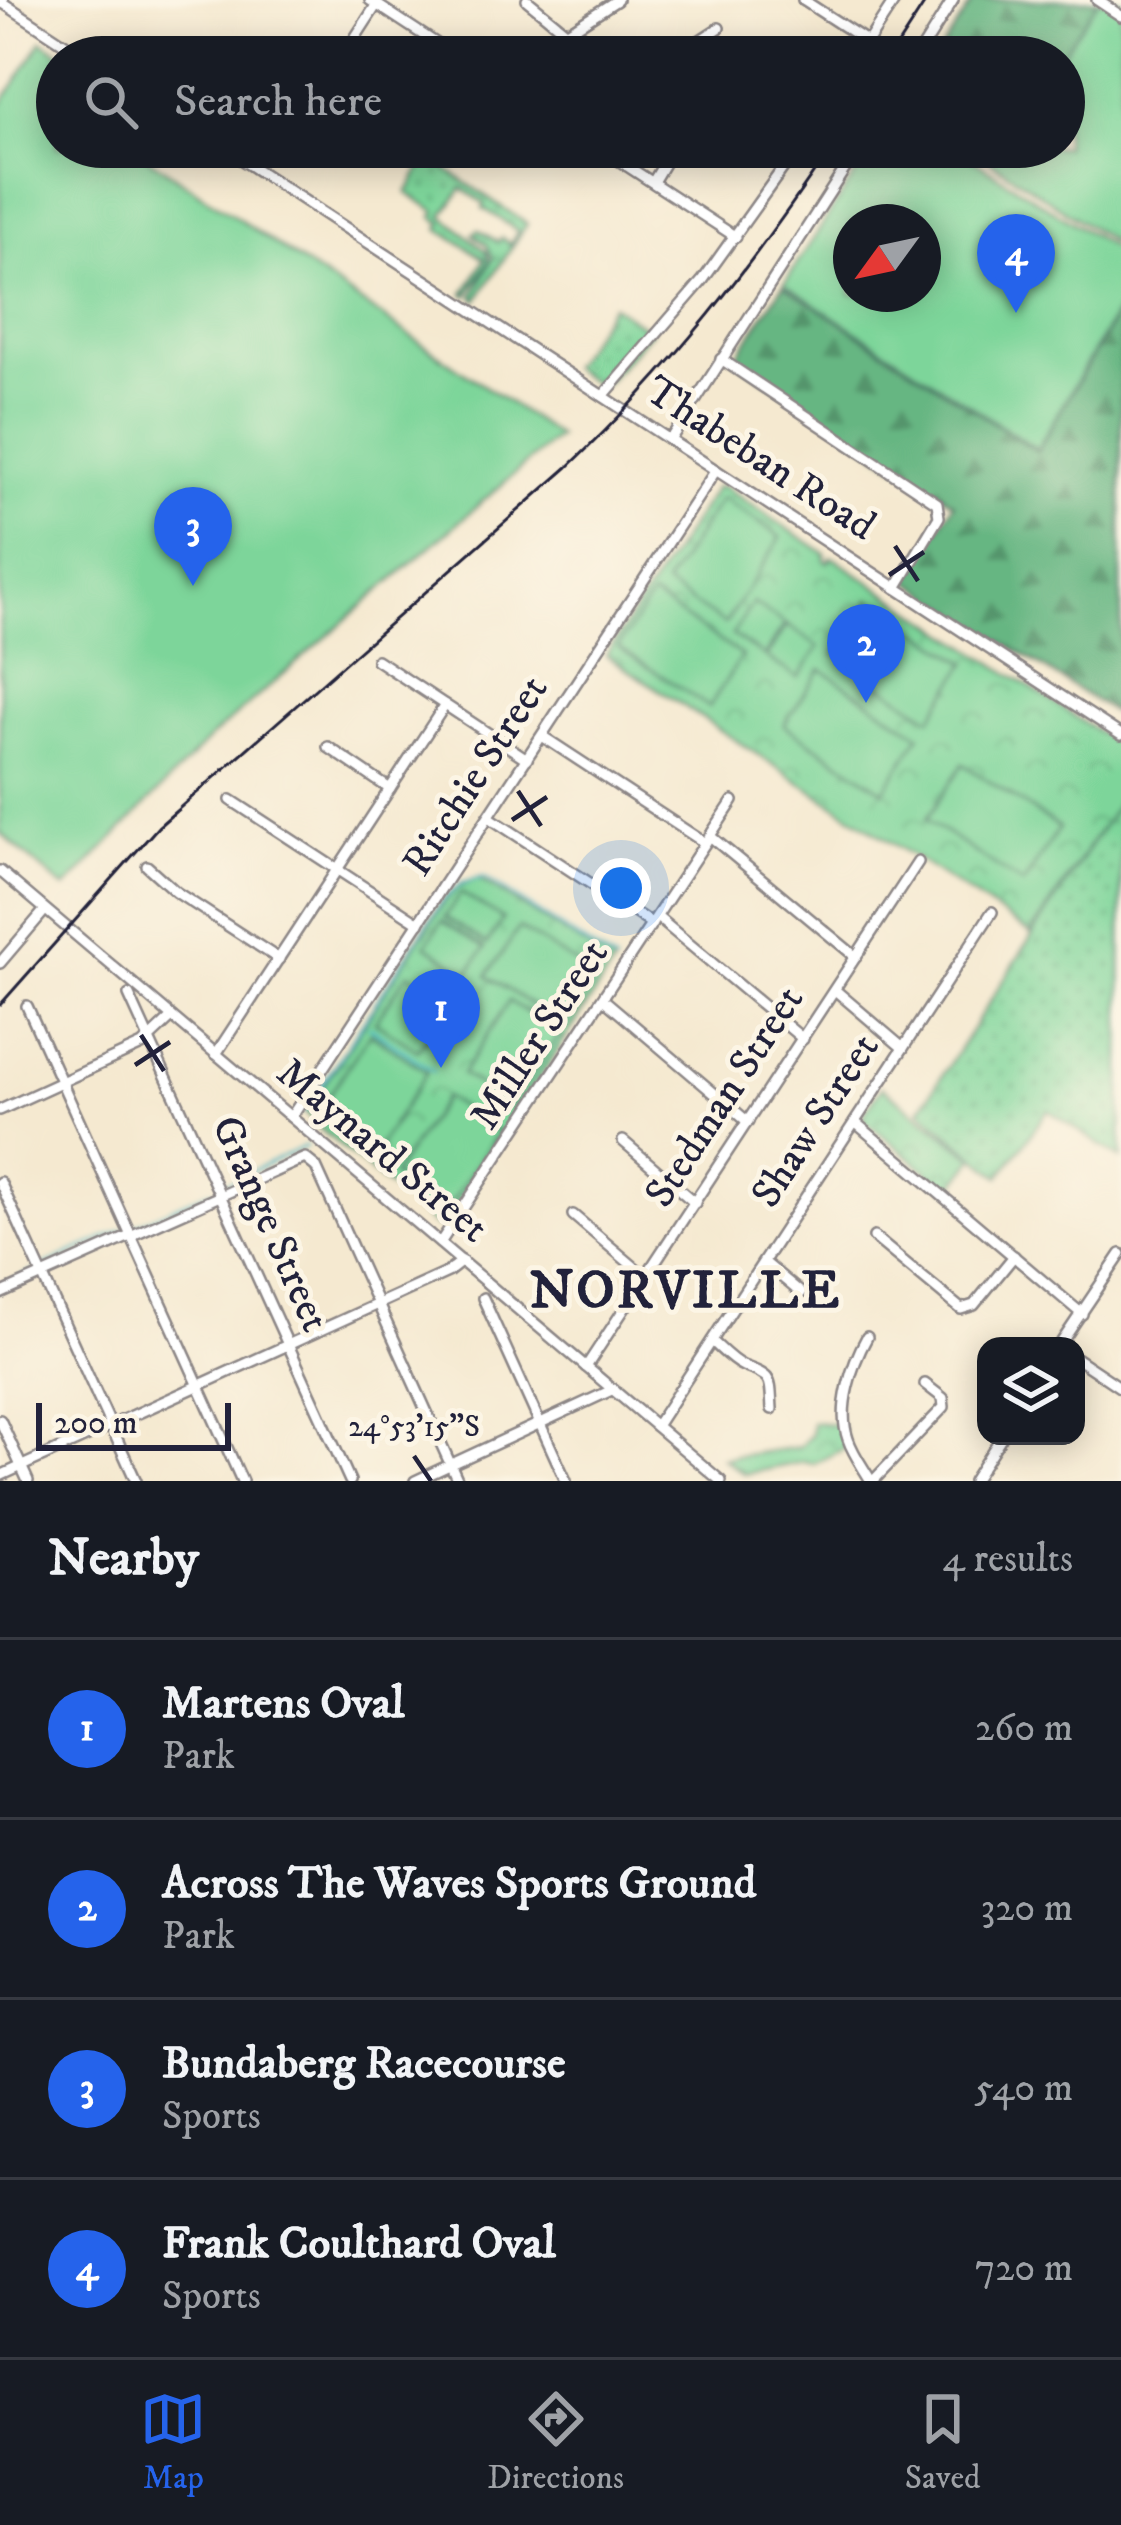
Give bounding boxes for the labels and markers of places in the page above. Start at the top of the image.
pin: 4 [977,214,1055,313]
pin: 3 [154,487,232,586]
pin: 2 [827,604,905,703]
pin: 1 [402,969,480,1068]

